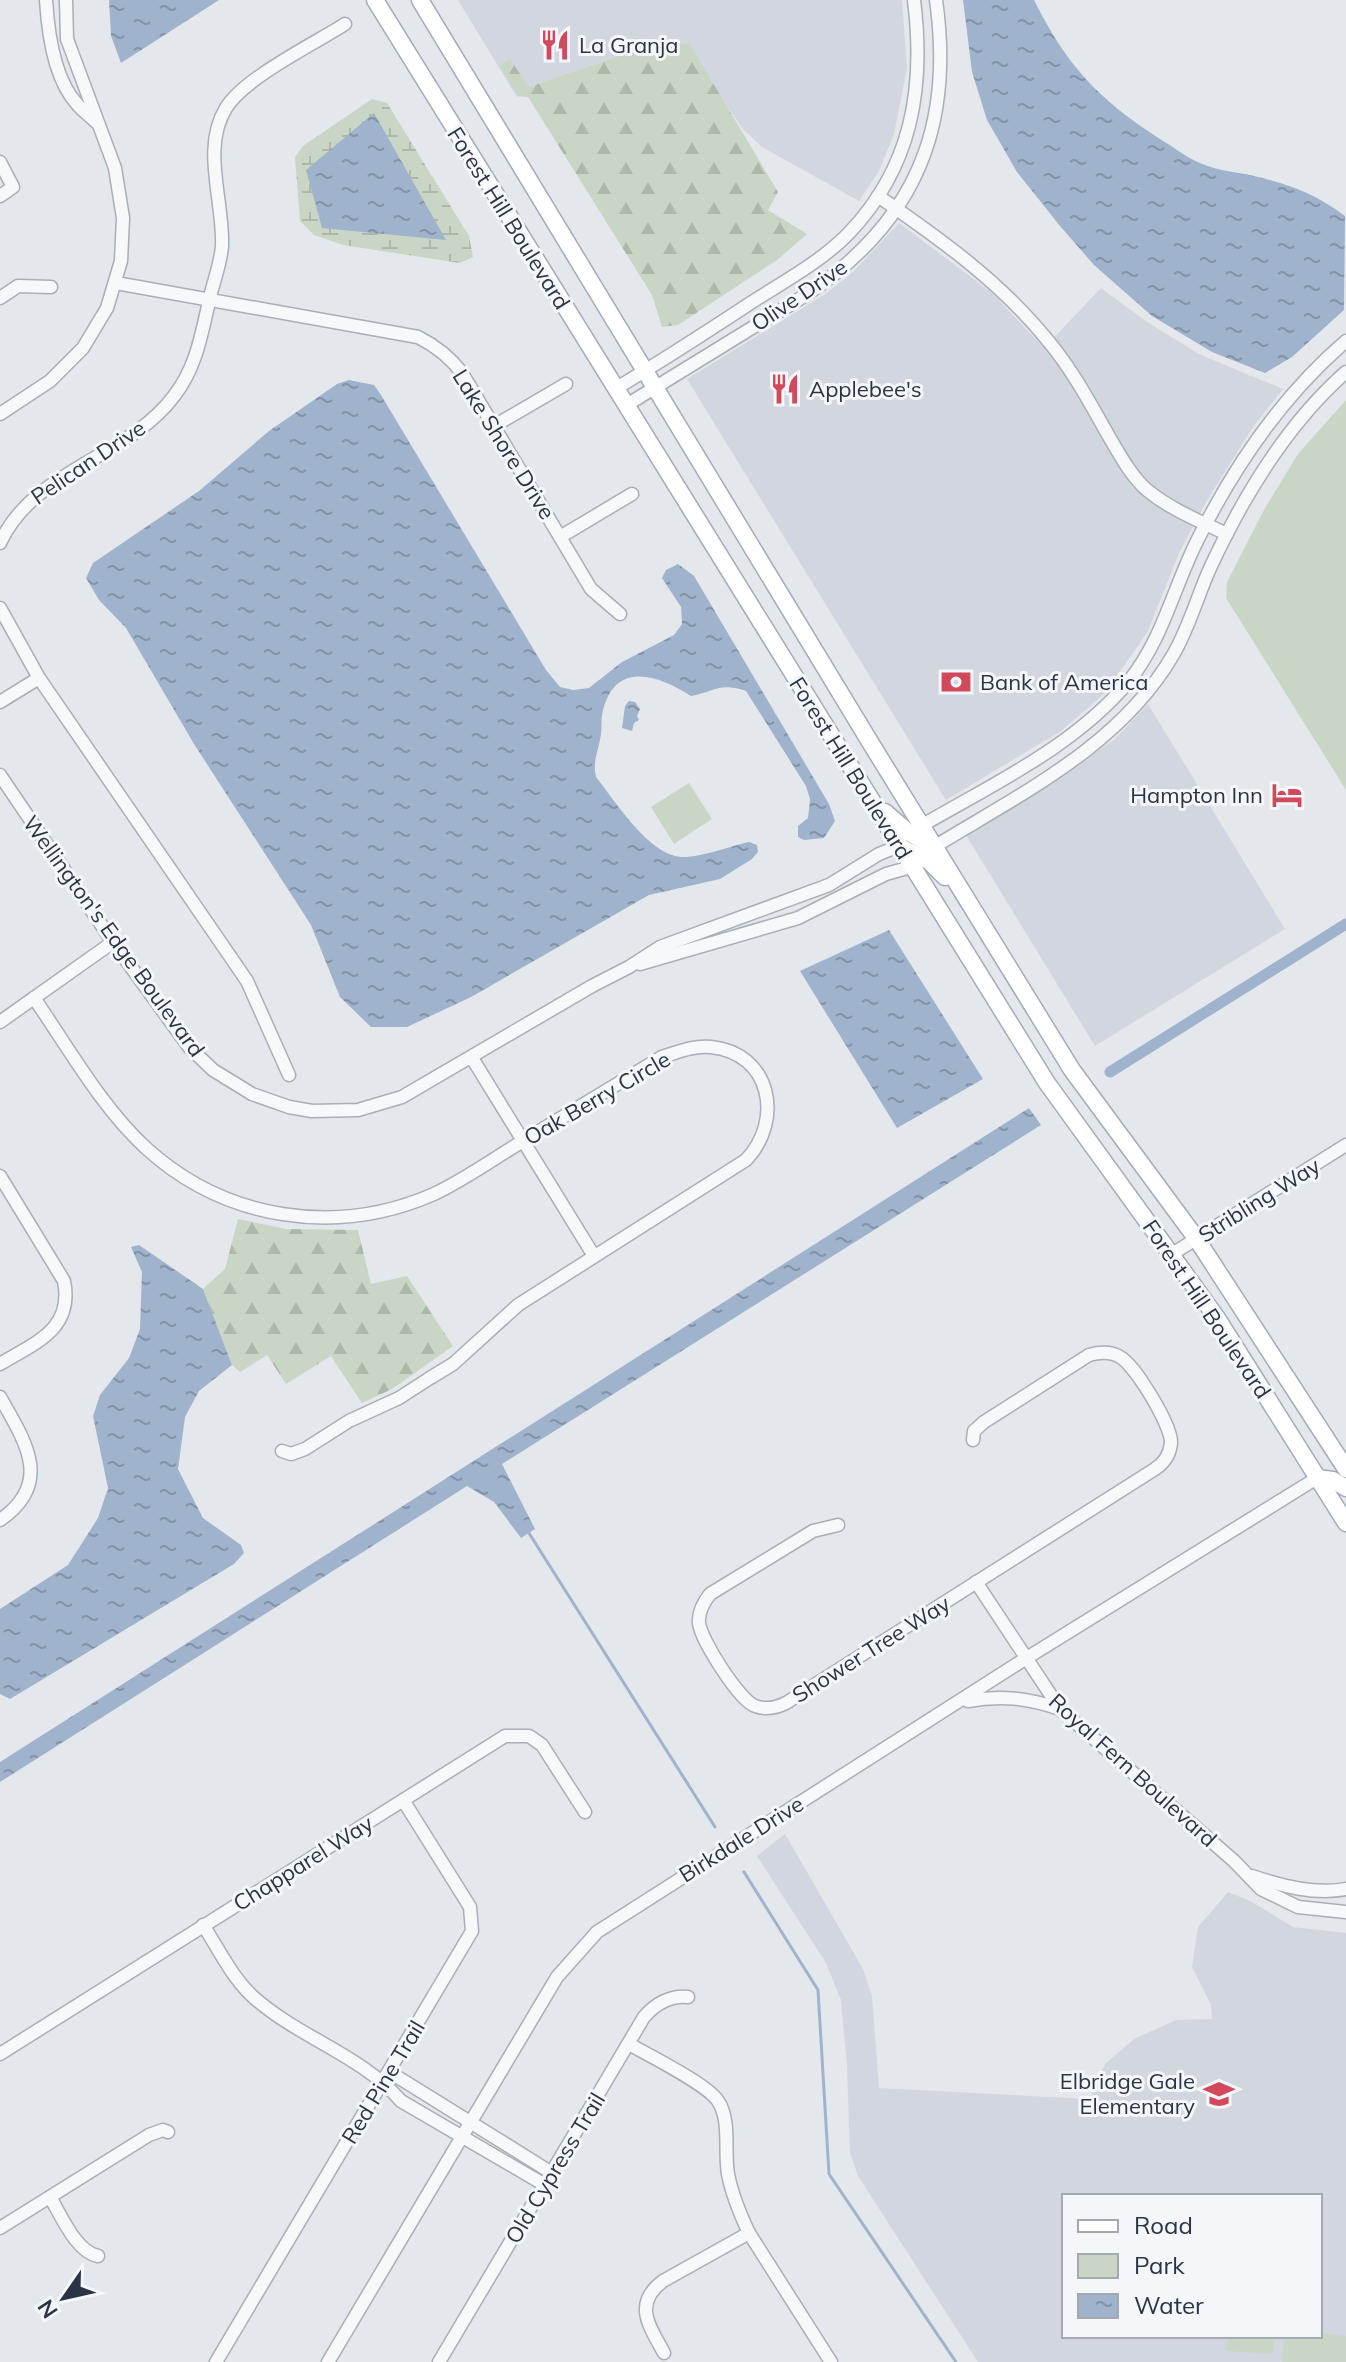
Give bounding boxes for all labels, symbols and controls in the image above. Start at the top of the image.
restaurant icon: La Granja [538,28,572,62]
place label: La Granja [579,31,678,59]
street label: Forest Hill Boulevard [442,122,576,314]
street label: Olive Drive [746,253,852,337]
street label: Lake Shore Drive [447,364,561,524]
restaurant icon: Applebee's [768,372,802,406]
place label: Applebee's [809,375,922,403]
street label: Pelican Drive [25,413,151,511]
bank icon: Bank of America [939,665,973,699]
place label: Bank of America [980,668,1148,696]
street label: Forest Hill Boulevard [784,672,918,864]
hotel icon: Hampton Inn [1270,778,1304,812]
place label: Hampton Inn [1130,781,1263,809]
street label: Wellington's Edge Boulevard [17,810,211,1062]
street label: Oak Berry Circle [519,1045,675,1151]
street label: Stribling Way [1193,1151,1325,1248]
street label: Forest Hill Boulevard [1137,1214,1277,1404]
street label: Shower Tree Way [787,1589,955,1709]
street label: Royal Fern Boulevard [1043,1687,1223,1853]
street label: Birkdale Drive [673,1790,809,1888]
street label: Chapparel Way [228,1809,378,1917]
street label: Red Pine Trail [335,2015,431,2149]
place label: Elbridge Gale Elementary [1060,2067,1195,2120]
school or university icon: Elbridge Gale Elementary [1202,2077,1236,2111]
street label: Old Cypress Trail [499,2087,611,2249]
legend [1062,2194,1322,2338]
text: Road [1134,2210,1193,2240]
text: Park [1134,2250,1185,2280]
north arrow [24,2258,104,2338]
text: Water [1134,2290,1204,2320]
text: N [31,2294,64,2324]

